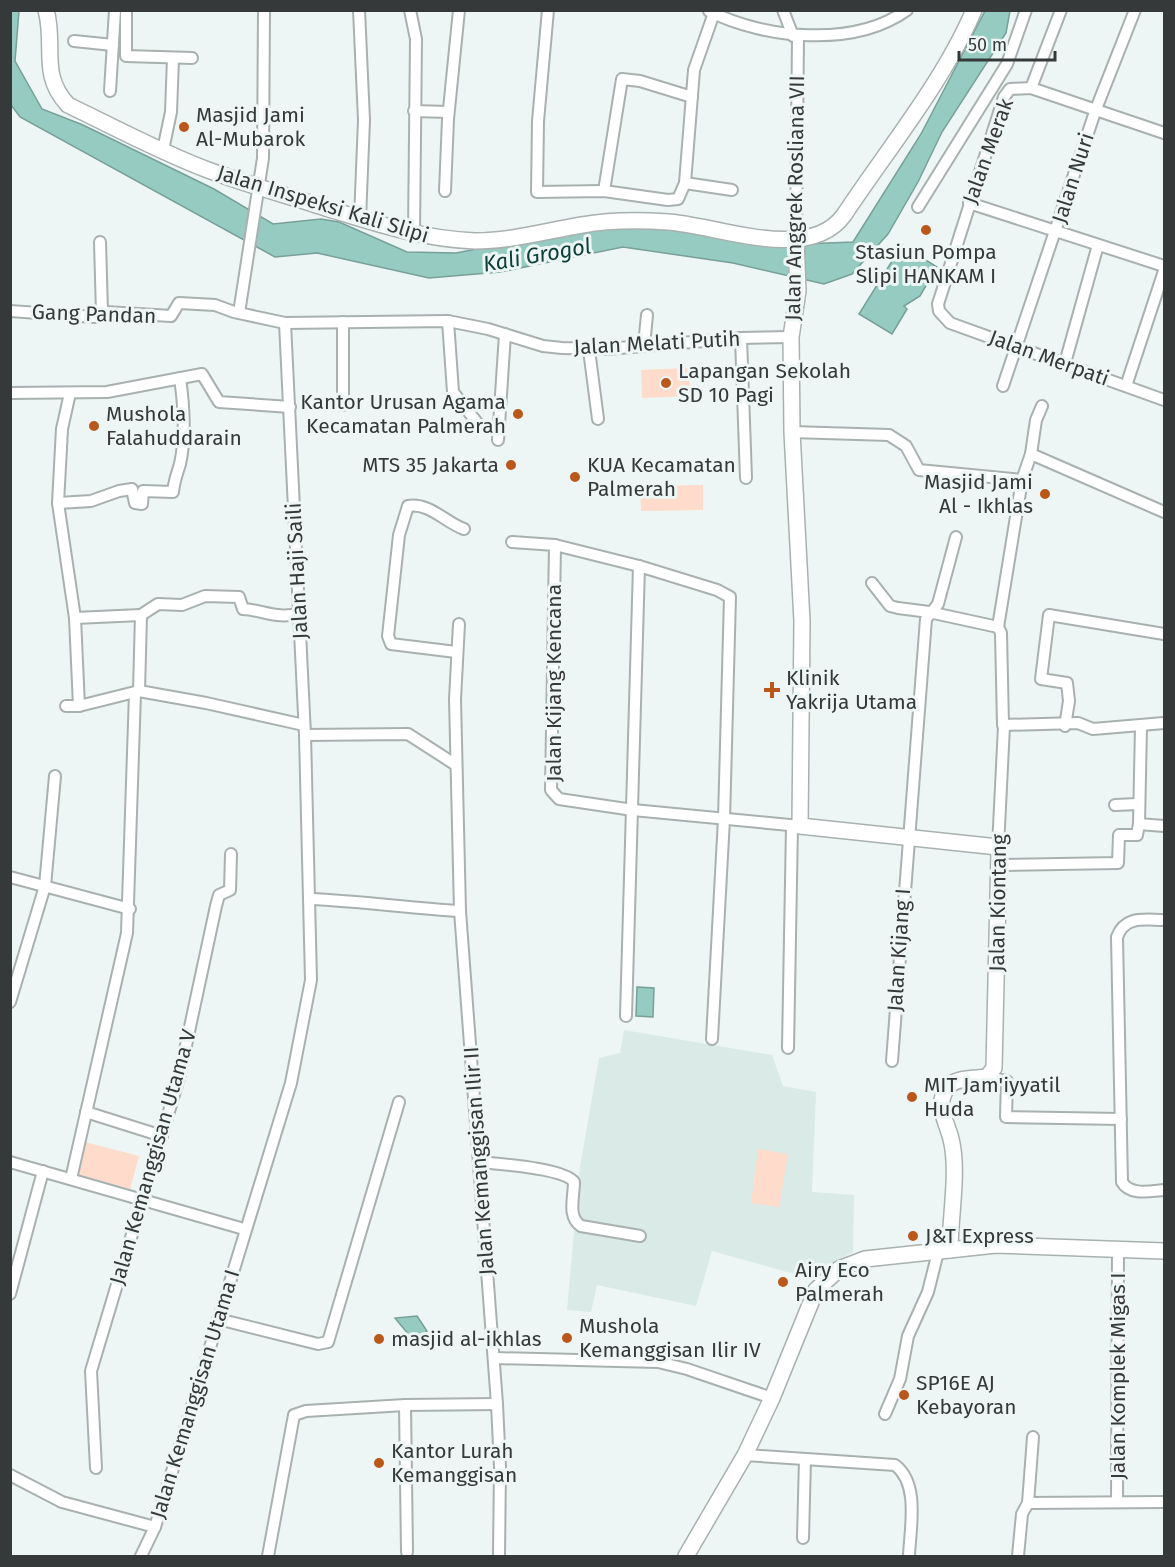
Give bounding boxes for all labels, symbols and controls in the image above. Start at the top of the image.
scale bar [959,24,1055,62]
text: 50 m [968,34,1007,56]
street label: Jalan Anggrek Rosliana VII [780,75,810,321]
street label: Jalan Merak [957,95,1019,207]
place label: Masjid Jami Al-Mubarok [196,102,305,152]
marker: Masjid Jami Al-Mubarok [177,120,191,134]
street label: Jalan Nuri [1046,129,1100,227]
street label: Jalan Inspeksi Kali Slipi [214,159,432,249]
marker: Stasiun Pompa Slipi HANKAM I [919,223,933,237]
water label: Kali Grogol [481,232,593,278]
place label: Stasiun Pompa Slipi HANKAM I [855,239,997,289]
street label: Gang Pandan [31,299,157,329]
street label: Jalan Merpati [985,324,1113,392]
street label: Jalan Melati Putih [573,326,741,360]
place label: Lapangan Sekolah SD 10 Pagi [678,358,851,408]
marker: Lapangan Sekolah SD 10 Pagi [659,376,673,390]
place label: Kantor Urusan Agama Kecamatan Palmerah [300,389,506,439]
place label: Mushola Falahuddarain [106,401,242,451]
marker: Kantor Urusan Agama Kecamatan Palmerah [511,407,525,421]
marker: Mushola Falahuddarain [87,419,101,433]
place label: MTS 35 Jakarta [362,452,499,478]
place label: KUA Kecamatan Palmerah [587,452,736,502]
marker: MTS 35 Jakarta [504,458,518,472]
place label: Masjid Jami Al - Ikhlas [924,469,1033,519]
marker: KUA Kecamatan Palmerah [568,470,582,484]
marker: Masjid Jami Al - Ikhlas [1038,487,1052,501]
street label: Jalan Haji Saili [280,502,314,640]
street label: Jalan Kijang Kencana [541,584,567,782]
place label: Klinik Yakrija Utama [786,665,917,715]
marker: Klinik Yakrija Utama [763,681,781,699]
street label: Jalan Kiontang [984,834,1012,972]
street label: Jalan Kijang I [882,887,916,1013]
street label: Jalan Kemanggisan Utama V [104,1026,202,1288]
street label: Jalan Kemanggisan Ilir II [458,1046,500,1276]
place label: MIT Jam'iyyatil Huda [924,1072,1061,1122]
marker: MIT Jam'iyyatil Huda [905,1090,919,1104]
place label: J&T Express [925,1223,1034,1249]
marker: J&T Express [906,1229,920,1243]
place label: Airy Eco Palmerah [795,1257,884,1307]
street label: Jalan Kemanggisan Utama I [145,1266,245,1522]
street label: Jalan Komplek Migas I [1105,1272,1131,1480]
marker: Airy Eco Palmerah [776,1275,790,1289]
place label: Mushola Kemanggisan Ilir IV [579,1313,761,1363]
place label: masjid al-ikhlas [391,1326,542,1352]
marker: Mushola Kemanggisan Ilir IV [560,1331,574,1345]
marker: masjid al-ikhlas [372,1332,386,1346]
place label: SP16E AJ Kebayoran [916,1370,1017,1420]
marker: SP16E AJ Kebayoran [897,1388,911,1402]
place label: Kantor Lurah Kemanggisan [391,1438,517,1488]
marker: Kantor Lurah Kemanggisan [372,1456,386,1470]

